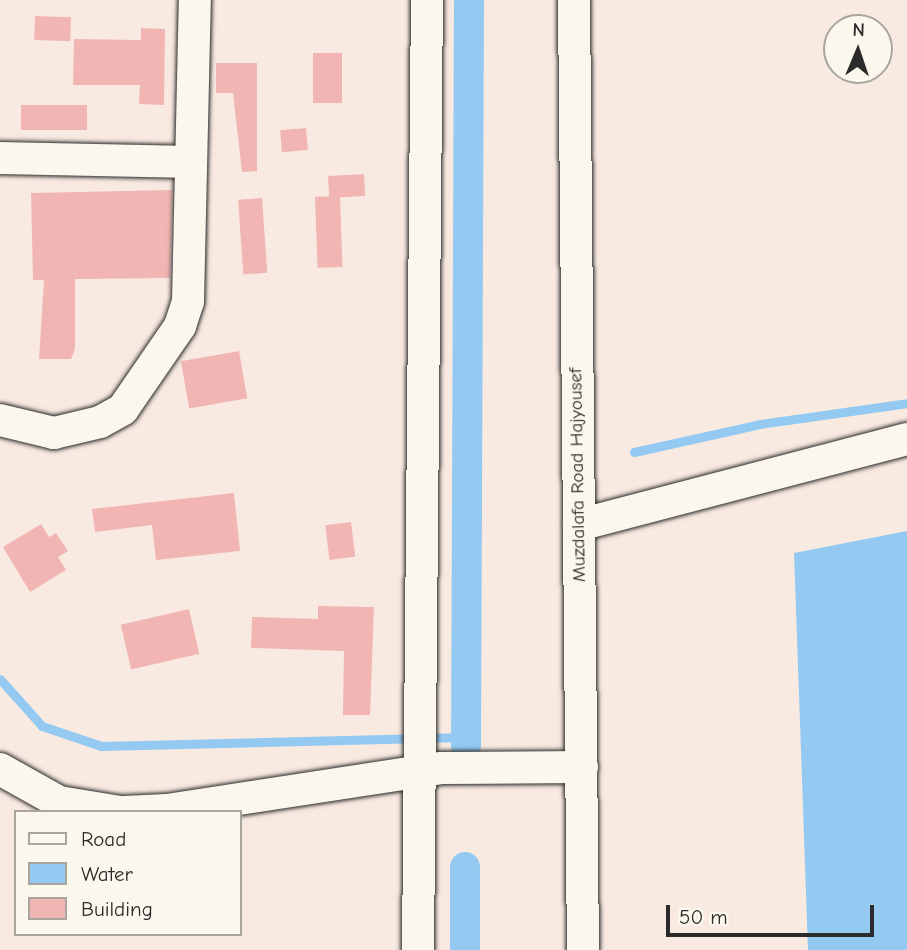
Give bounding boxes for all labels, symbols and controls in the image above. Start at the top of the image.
north arrow [823,14,893,84]
text: N [852,19,865,41]
street label: Muzdalafa Road Hajyousef [565,368,591,582]
legend [14,810,242,936]
text: Road [81,827,126,851]
text: Water [81,862,133,886]
scale bar [669,890,877,934]
text: Building [81,897,153,921]
text: 50 m [679,905,728,929]

